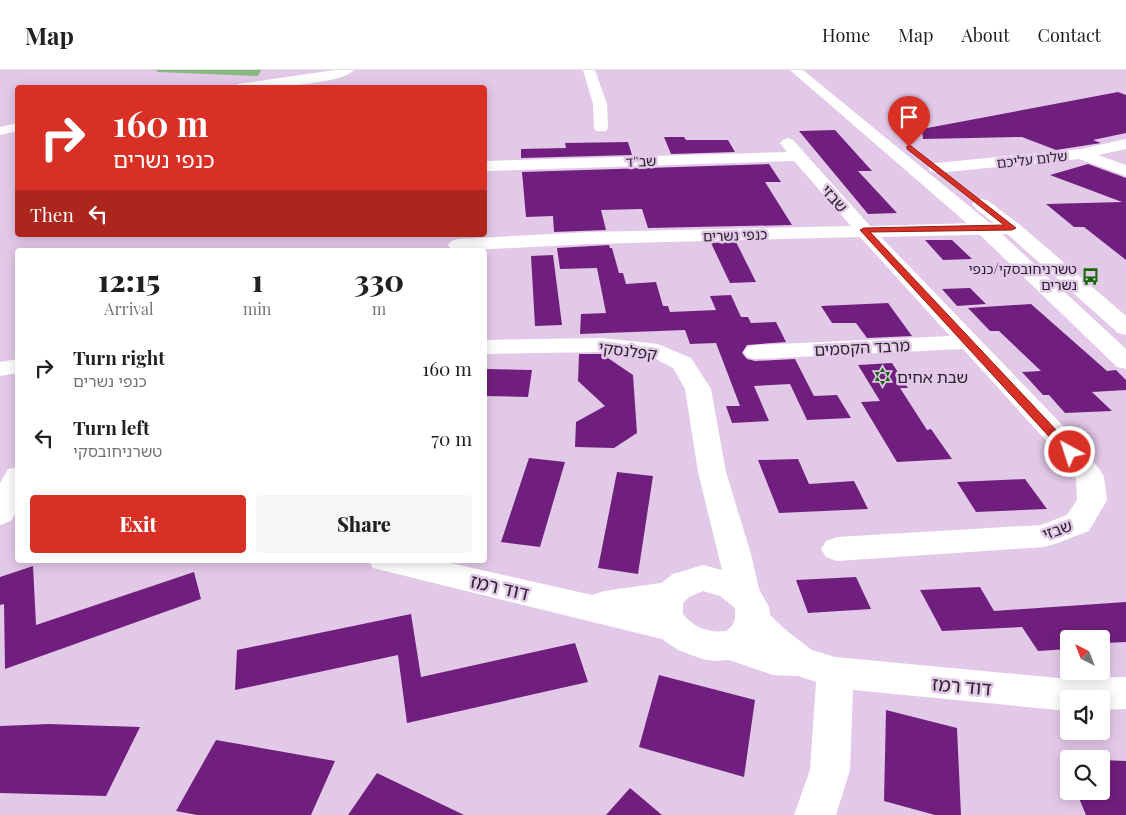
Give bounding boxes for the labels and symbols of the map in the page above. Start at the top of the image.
pin [888,96,930,147]
street label: שלום עליכם [996,146,1068,172]
street label: שב''ד [625,151,657,171]
street label: שבזי [817,180,853,216]
street label: כנפי נשרים [702,224,768,246]
place label: טשרניחובסקי/כנפי נשרים [968,259,1077,294]
bus stop icon: טשרניחובסקי/כנפי נשרים [1081,266,1101,286]
street label: מרבד הקסמים [814,334,910,360]
street label: קפלנסקי [597,336,659,364]
synagogue icon: שבת אחים [873,366,893,386]
place label: שבת אחים [897,366,968,387]
position arrow [1043,425,1095,477]
street label: שבזי [1039,514,1075,544]
street label: דוד רמז [468,567,532,605]
north arrow [1060,630,1110,680]
street label: דוד רמז [931,669,993,701]

